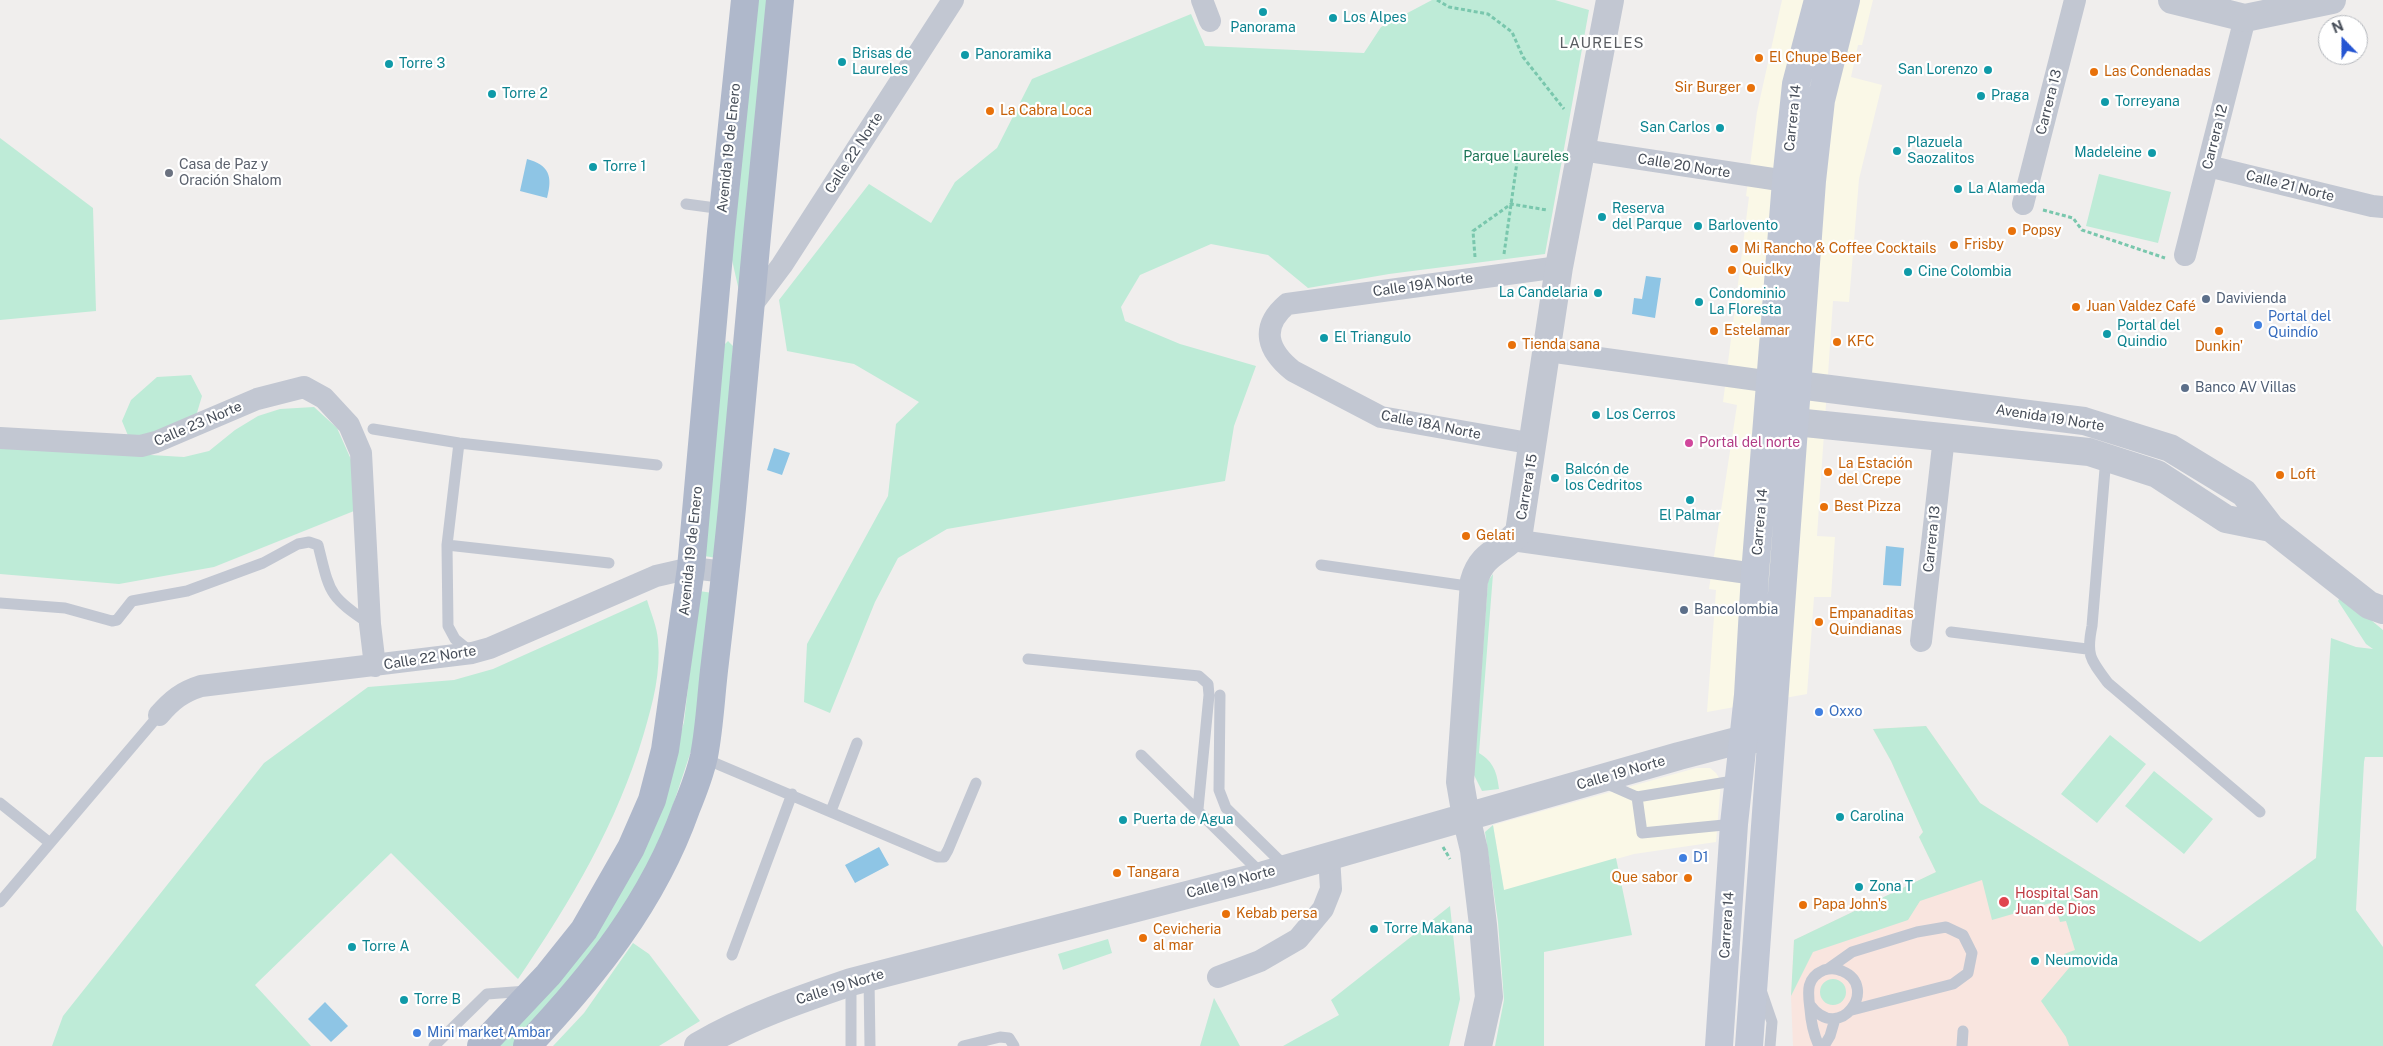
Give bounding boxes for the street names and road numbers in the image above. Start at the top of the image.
street label: Carrera 13 [2033,67,2065,137]
street label: Avenida 19 de Enero [714,82,744,214]
street label: Carrera 14 [1781,84,1805,152]
street label: Carrera 12 [2199,103,2231,171]
street label: Calle 22 Norte [822,109,886,197]
street label: Calle 20 Norte [1636,150,1732,182]
street label: Calle 21 Norte [2244,167,2336,205]
street label: Calle 19A Norte [1372,270,1474,300]
street label: Calle 23 Norte [151,398,245,450]
street label: Avenida 19 Norte [1995,401,2105,435]
street label: Calle 18A Norte [1380,407,1482,443]
street label: Carrera 15 [1513,453,1541,521]
street label: Avenida 19 de Enero [676,485,706,617]
street label: Carrera 14 [1749,488,1771,556]
street label: Carrera 13 [1920,505,1944,573]
street label: Calle 22 Norte [383,642,477,674]
street label: Calle 19 Norte [1575,752,1667,794]
street label: Calle 19 Norte [1185,862,1277,902]
street label: Carrera 14 [1716,891,1738,959]
street label: Calle 19 Norte [794,966,886,1008]

